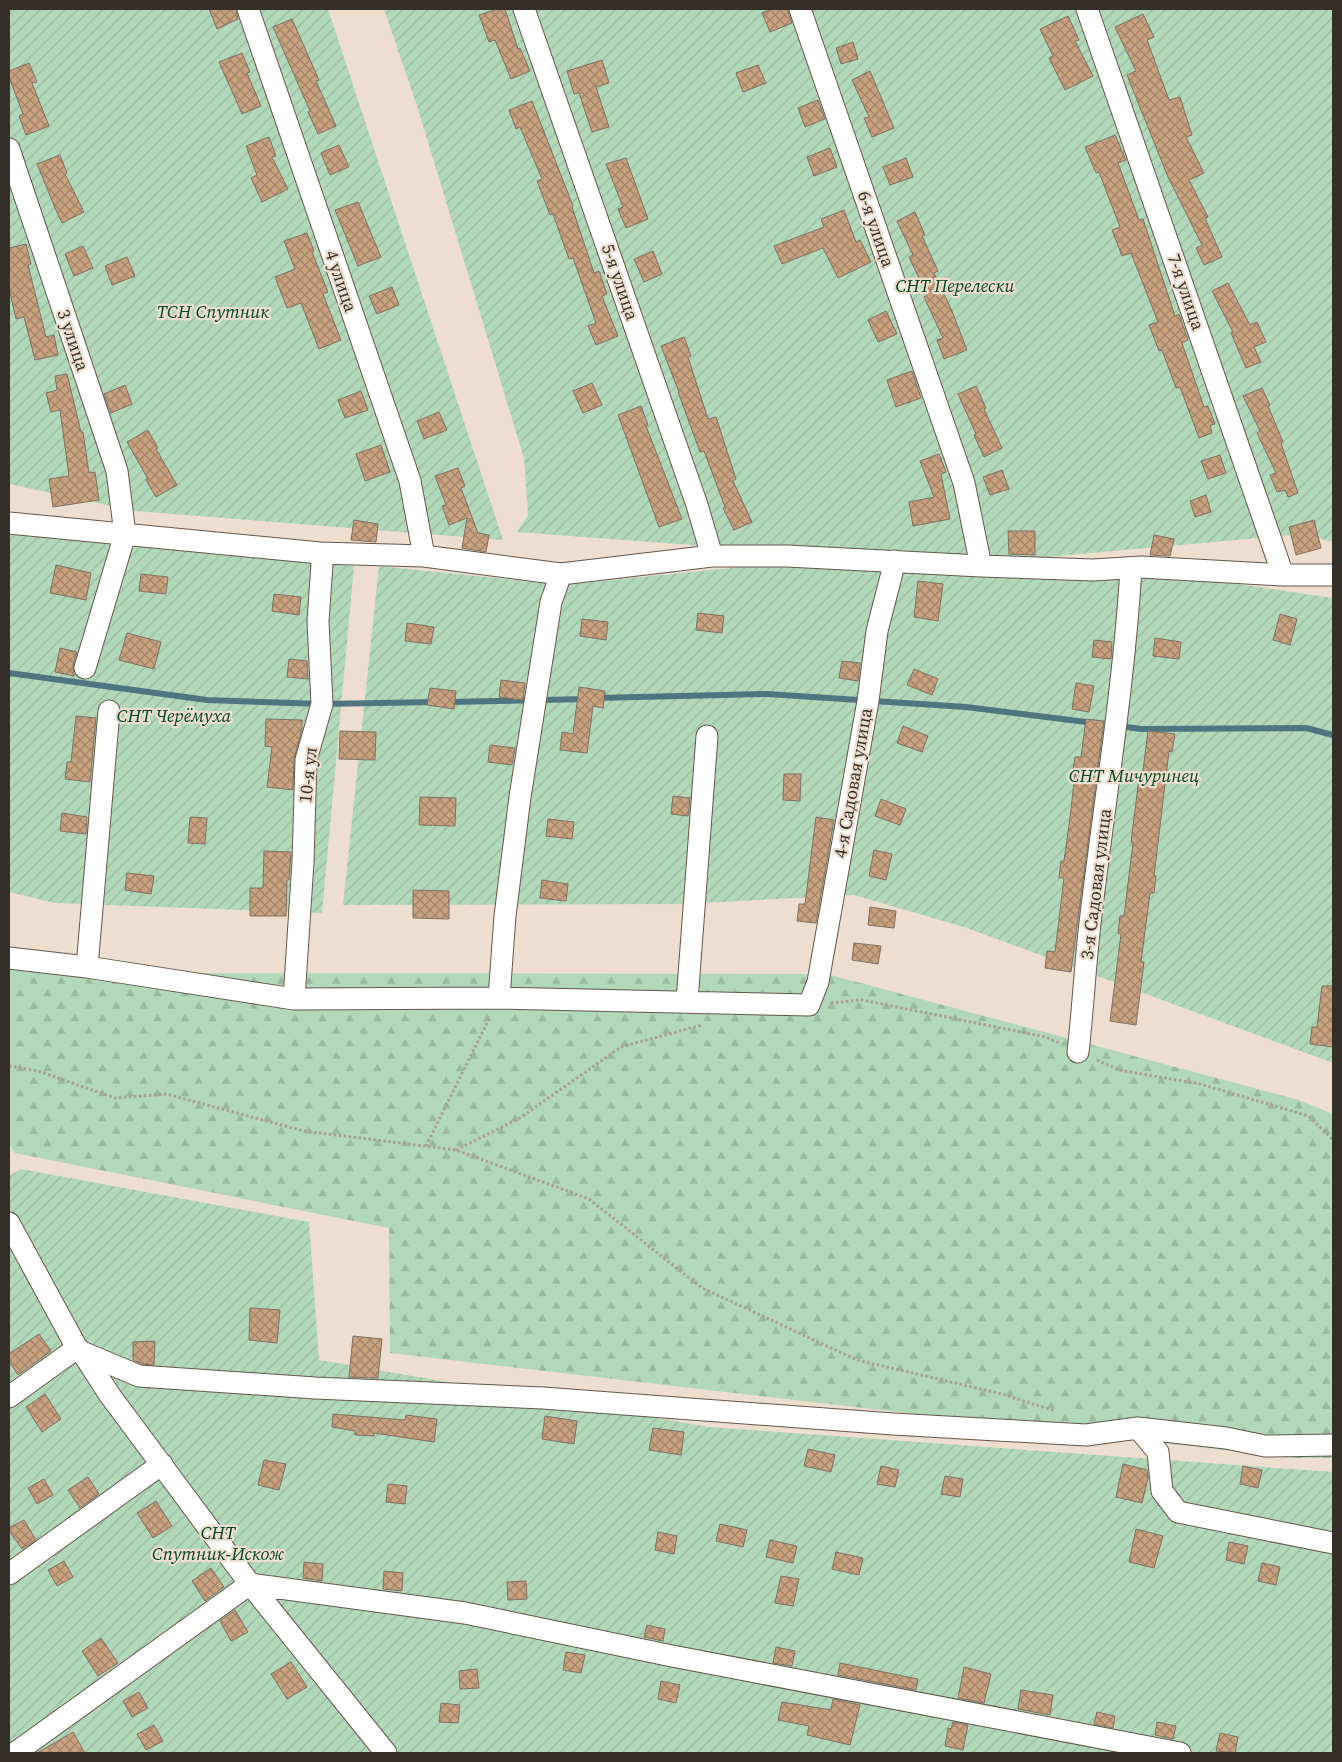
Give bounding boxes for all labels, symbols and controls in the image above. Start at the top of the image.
street label: 6-я улица [852,187,901,271]
street label: 5-я улица [596,240,645,324]
street label: 4 улица [319,247,364,316]
street label: 7-я улица [1162,250,1211,334]
park label: СНТ Перелески [895,273,1015,298]
park label: ТСН Спутник [157,299,269,324]
street label: 3 улица [51,306,96,375]
park label: СНТ Черёмуха [117,703,232,728]
street label: 4-я Садовая улица [827,705,878,860]
street label: 10-я ул [292,746,323,804]
park label: СНТ Мичуринец [1069,763,1200,788]
street label: 3-я Садовая улица [1074,806,1117,961]
park label: СНТ Спутник-Искож [152,1520,284,1566]

